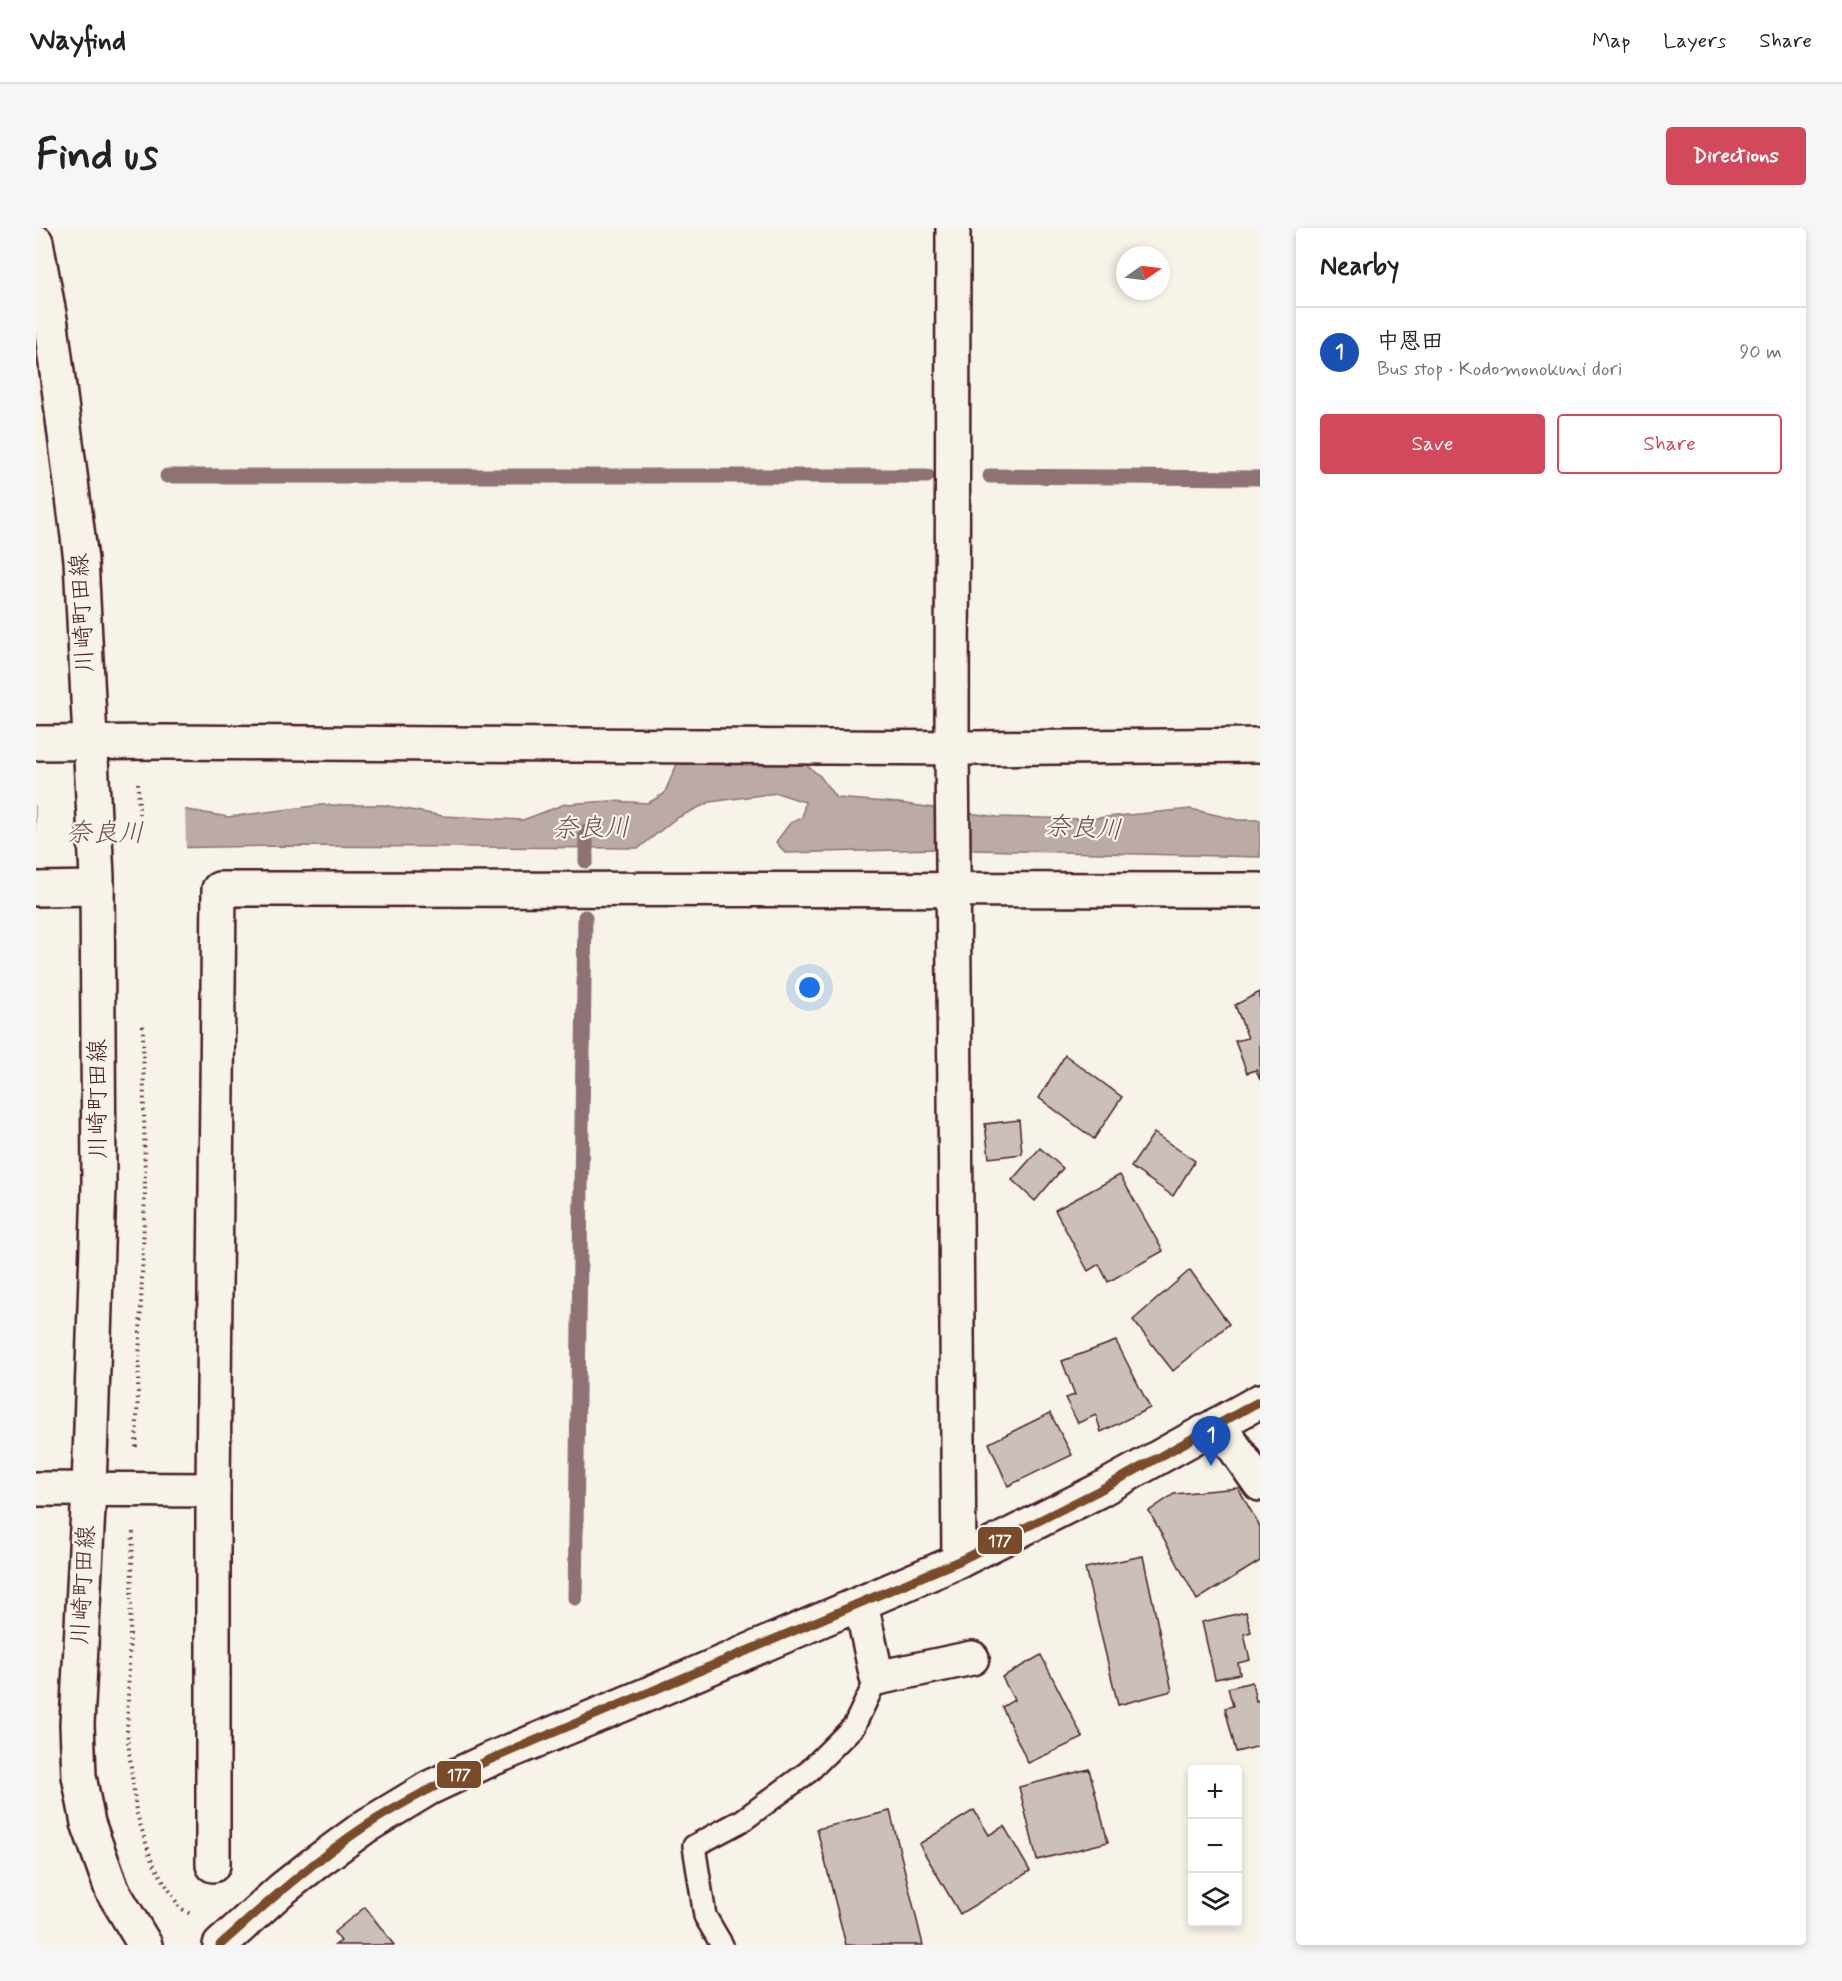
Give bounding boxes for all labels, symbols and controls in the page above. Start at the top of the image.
text: Wayfind [30,23,126,60]
text: Map [1592,27,1630,55]
text: Layers [1663,27,1726,55]
text: Share [1759,27,1812,55]
button: Directions [1666,127,1806,185]
text: Find us [36,129,158,184]
north arrow [1116,246,1170,300]
text: Nearby [1320,250,1399,284]
text: 中恩田 [1377,328,1443,356]
text: 1 [1335,339,1344,366]
text: 90 m [1739,339,1782,366]
text: Bus stop · Kodomonokuni dori [1377,356,1622,383]
button: Save [1320,414,1545,474]
button: Share [1557,414,1782,474]
street label: 川崎町田線 [64,552,102,674]
water label: 奈良川 [1043,810,1123,848]
water label: 奈良川 [552,811,630,847]
water label: 奈良川 [66,817,144,851]
your location [795,973,824,1002]
street label: 川崎町田線 [83,1039,114,1159]
pin: 1 [1192,1416,1230,1466]
street label: 川崎町田線 [65,1524,103,1646]
line badge: 177 [977,1526,1023,1555]
text: 177 [988,1531,1012,1552]
line badge: 177 [436,1760,482,1789]
text: 177 [447,1765,471,1786]
map controls [1188,1765,1242,1927]
button: + [1188,1765,1242,1819]
button: − [1188,1819,1242,1873]
button: layers [1188,1873,1242,1927]

